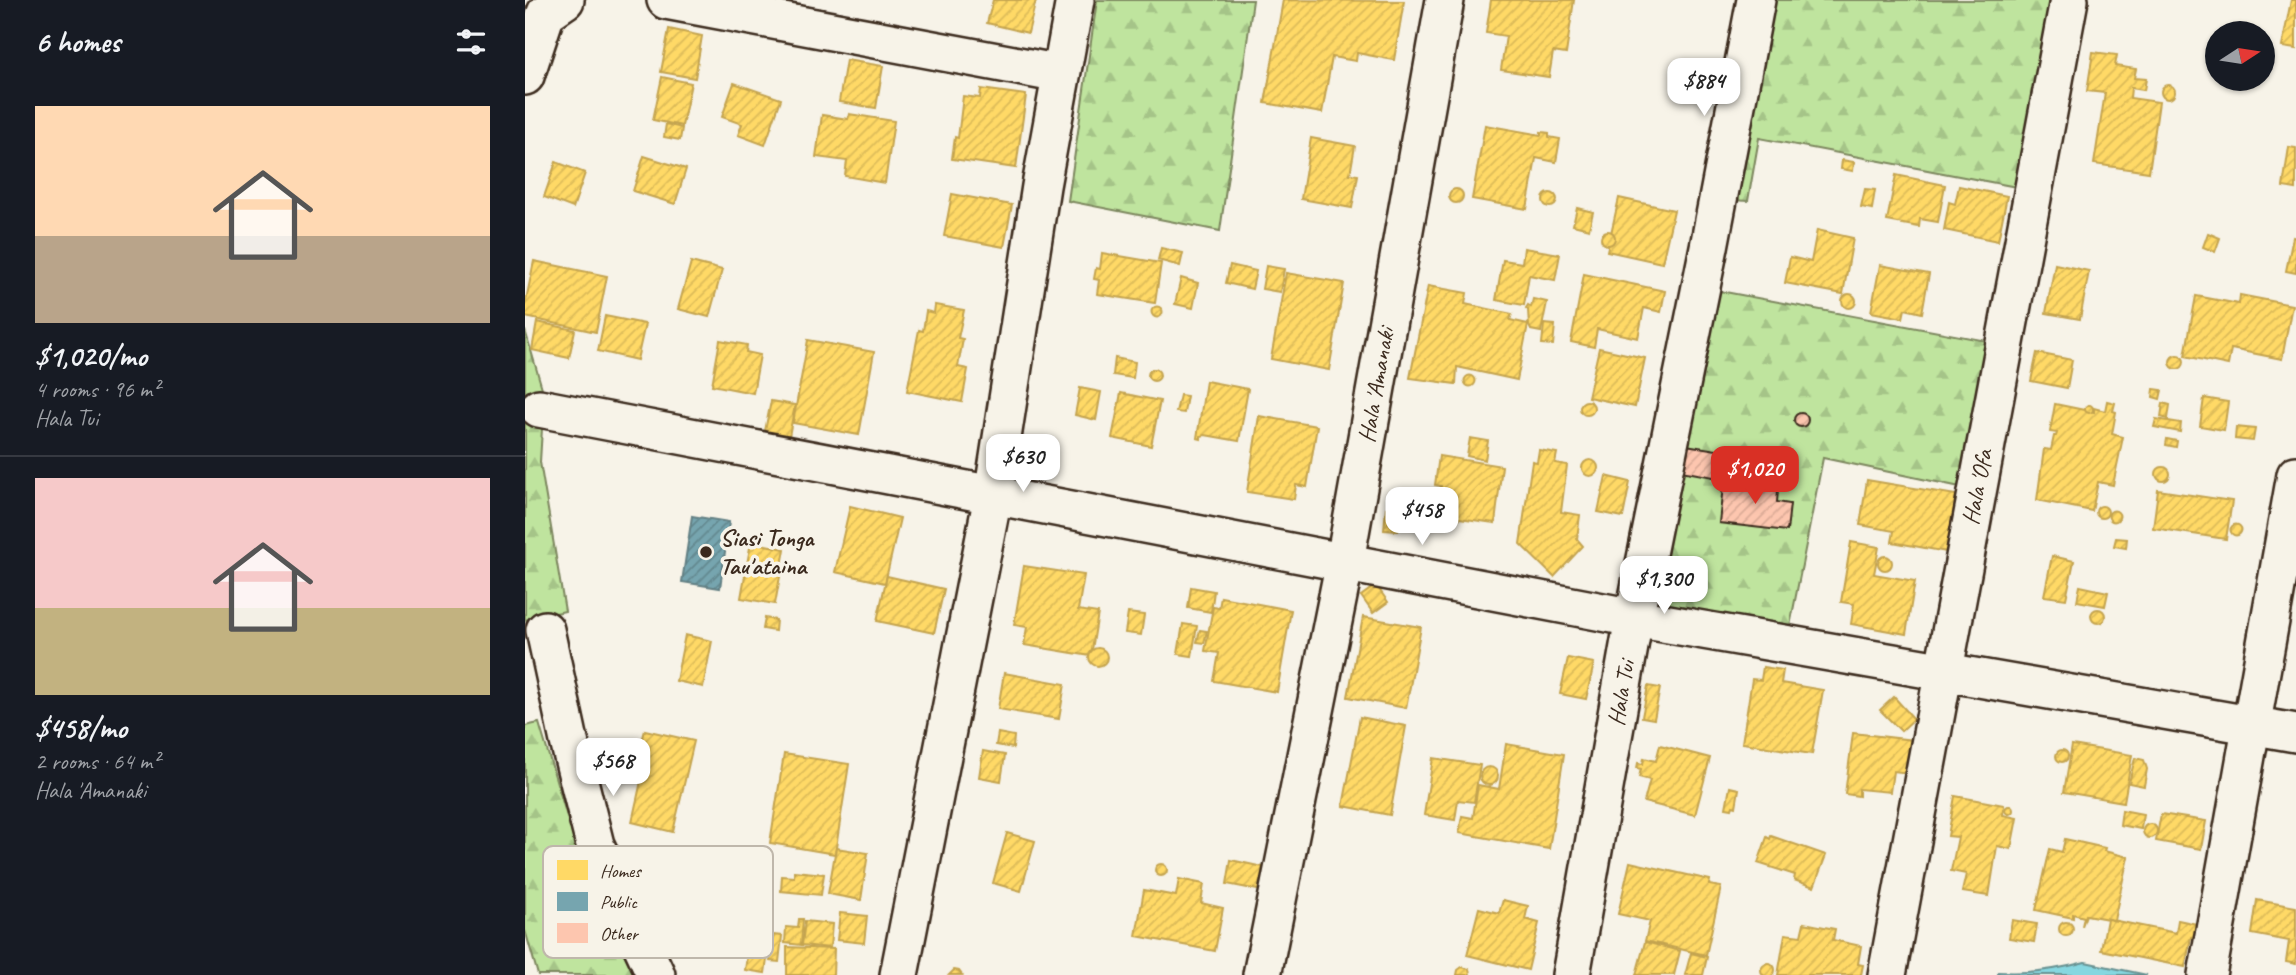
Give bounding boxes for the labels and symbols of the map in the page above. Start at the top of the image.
north arrow [2205,21,2275,91]
pin: $884 [1663,58,1745,118]
street label: Hala 'Amanaki [1351,322,1401,445]
pin: $630 [982,434,1064,494]
street label: Hala 'Ofa [1955,445,1999,527]
pin: $1,020 [1698,447,1812,506]
pin: $458 [1381,488,1463,547]
place label: Siasi Tonga Tau'ataina [720,523,816,581]
marker: Siasi Tonga Tau'ataina [698,544,714,560]
pin: $1,300 [1607,556,1721,616]
street label: Hala Tui [1601,655,1642,728]
pin: $568 [572,738,654,798]
legend [543,846,773,958]
text: Homes [600,859,642,883]
text: Public [600,890,638,914]
text: Other [600,922,640,946]

